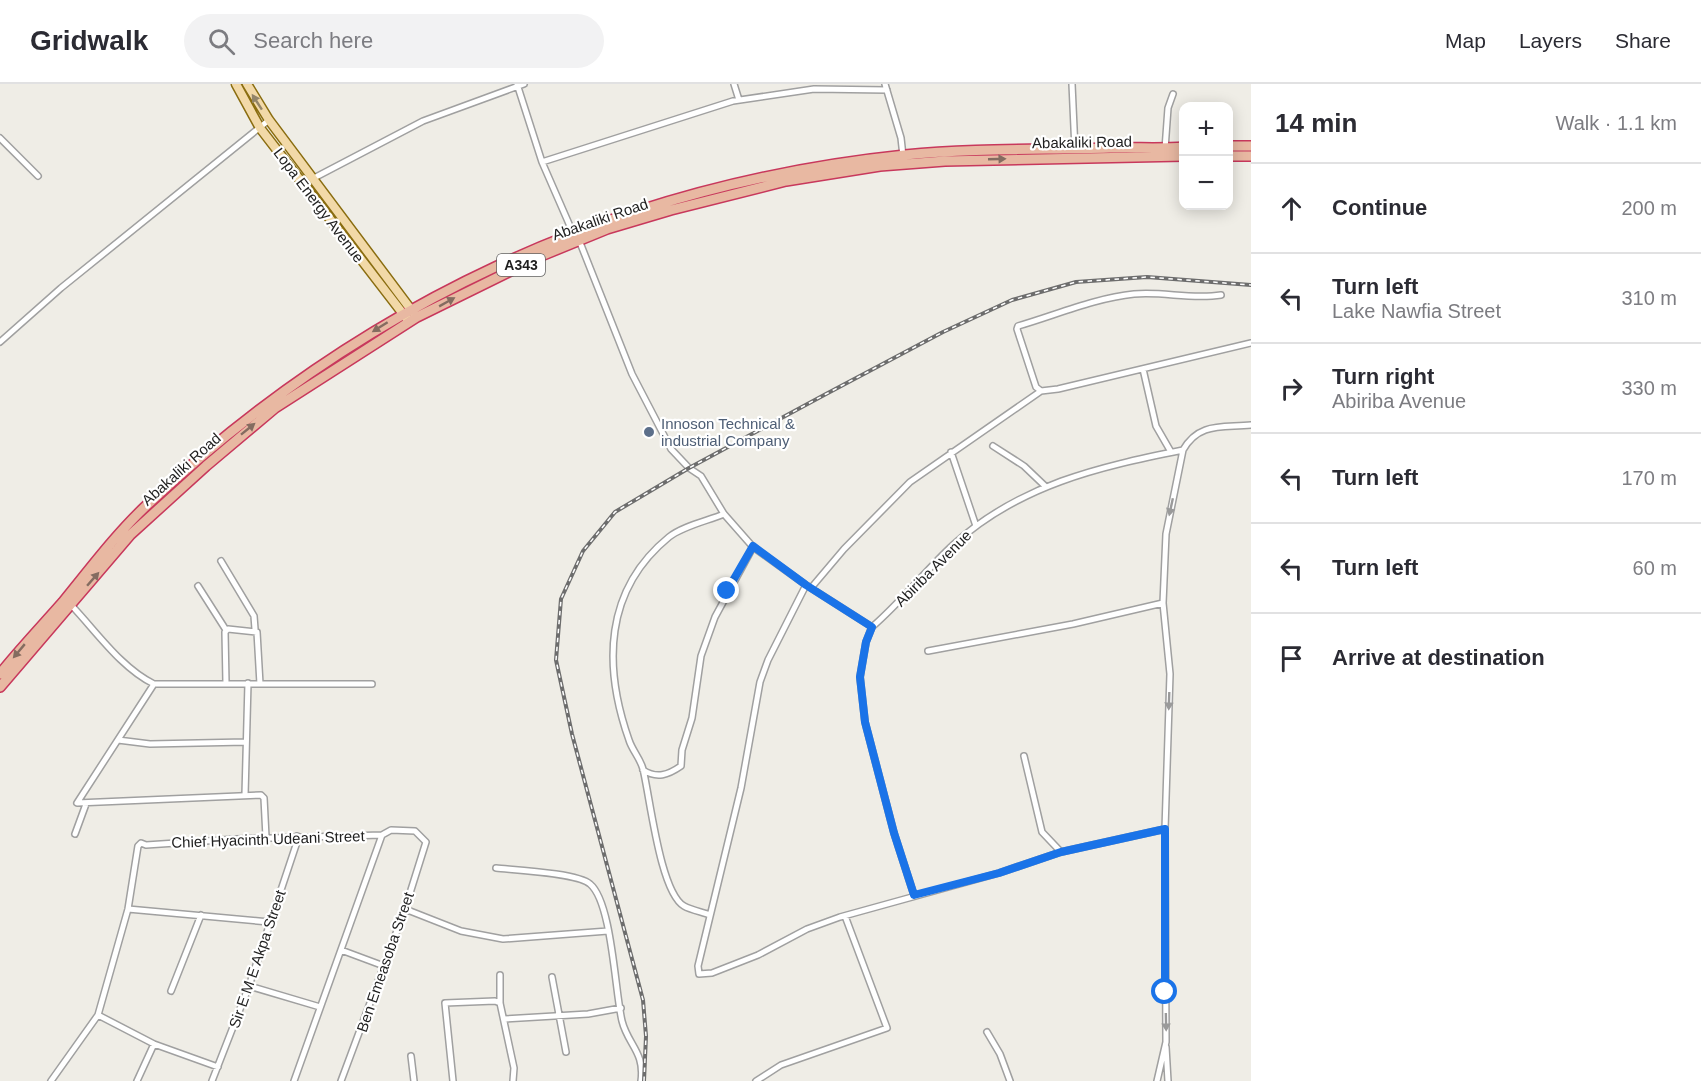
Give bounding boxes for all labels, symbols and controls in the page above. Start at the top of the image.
search box [184,14,604,68]
text: Gridwalk [30,25,148,56]
icon: search [205,25,238,58]
text: Search here [253,28,373,53]
text: Map [1445,29,1486,52]
text: Layers [1519,29,1582,52]
text: Share [1615,29,1671,52]
one-way arrow [252,94,263,110]
map controls [1179,102,1233,210]
button: + [1179,102,1233,156]
text: 14 min [1275,108,1357,138]
text: Walk · 1.1 km [1556,112,1677,134]
street label: Abakaliki Road [1032,133,1132,151]
street label: Lopa Energy Avenue [270,144,368,266]
one-way arrow [987,154,1006,164]
button: − [1179,156,1233,210]
icon: ahead [1275,192,1308,225]
street label: Abakaliki Road [550,195,650,243]
text: Continue [1332,195,1427,220]
text: 200 m [1621,197,1677,219]
road number: A343 [497,254,545,276]
text: Turn left [1332,274,1418,299]
icon: left [1275,282,1308,315]
text: 310 m [1621,287,1677,309]
one-way arrow [439,297,456,307]
text: Lake Nawfia Street [1332,300,1501,322]
one-way arrow [372,321,388,332]
text: Turn right [1332,364,1434,389]
icon: right [1275,372,1308,405]
text: 330 m [1621,377,1677,399]
text: Abiriba Avenue [1332,390,1466,412]
place label: Innoson Technical & industrial Company [661,415,795,449]
one-way arrow [240,423,256,436]
marker: Innoson Technical & industrial Company [642,425,656,439]
street label: Abakaliki Road [138,429,224,509]
icon: left [1275,462,1308,495]
text: Turn left [1332,465,1418,490]
text: 170 m [1621,467,1677,489]
one-way arrow [1166,498,1176,516]
street label: Abiriba Avenue [891,526,975,610]
icon: left [1275,552,1308,585]
text: Turn left [1332,555,1418,580]
text: 60 m [1633,557,1677,579]
one-way arrow [87,571,100,587]
route end [713,577,739,603]
icon: arrive [1275,642,1308,675]
one-way arrow [12,643,25,659]
text: Arrive at destination [1332,645,1545,670]
one-way arrow [1165,692,1174,711]
street label: Chief Hyacinth Udeani Street [171,827,366,851]
street label: Sir E M E Akpa Street [225,887,289,1030]
street label: Ben Emeasoba Street [353,889,417,1034]
route start [1151,978,1177,1004]
one-way arrow [1161,1013,1170,1032]

